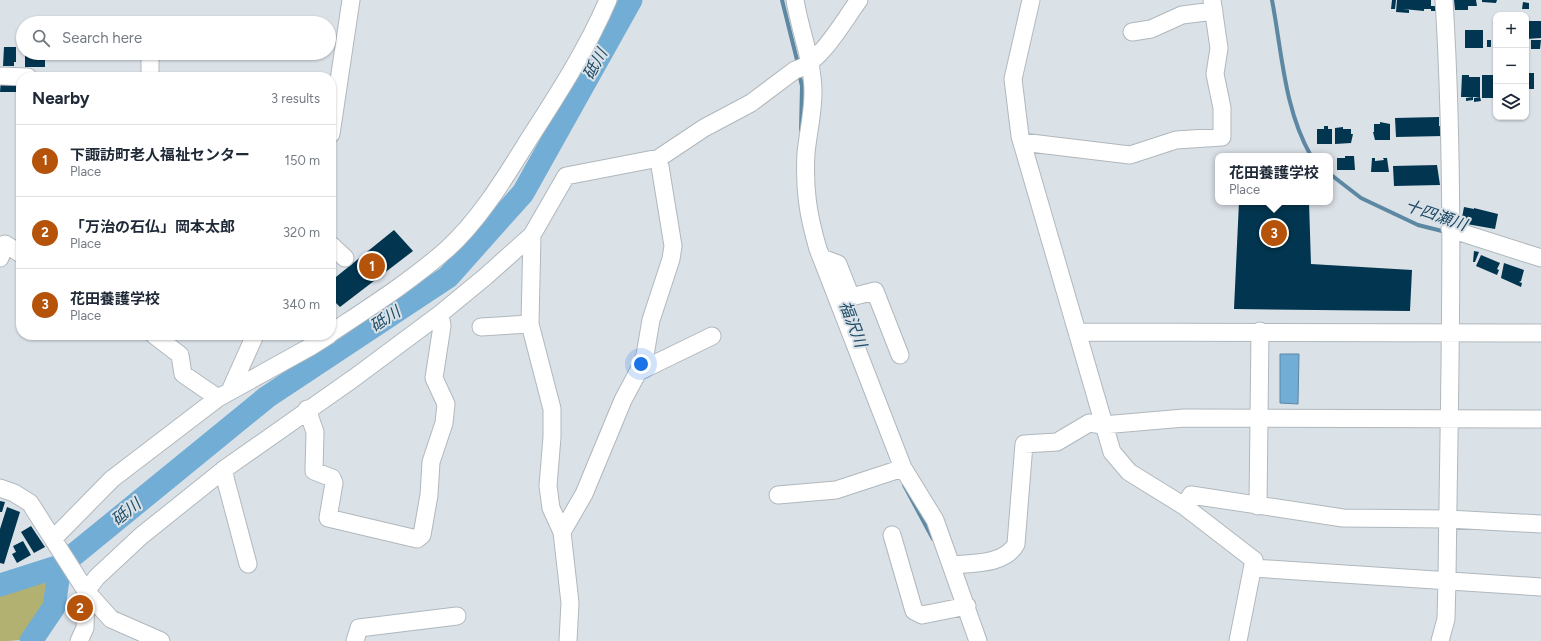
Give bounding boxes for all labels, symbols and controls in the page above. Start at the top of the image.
map controls [1493,12,1529,120]
button: + [1493,12,1529,48]
search box [16,16,336,60]
icon: search [30,27,52,49]
text: Search here [62,29,142,47]
water label: 砥川 [579,44,612,83]
button: − [1493,48,1529,84]
button: layers [1493,84,1529,120]
text: Nearby [32,88,90,108]
text: 3 results [271,91,320,106]
text: 下諏訪町老人福祉センター [70,146,250,164]
text: 1 [42,153,48,168]
text: 150 m [285,153,320,168]
popup [1215,153,1333,205]
text: Place [70,164,101,179]
text: 花田養護学校 [1229,164,1319,182]
text: Place [1229,182,1260,197]
water label: 十四瀬川 [1403,196,1471,235]
text: 「万治の石仏」岡本太郎 [70,218,235,236]
pin: 3 [1261,218,1287,248]
text: 2 [41,225,49,240]
text: 320 m [283,225,320,240]
text: Place [70,236,101,251]
pin: 1 [359,251,385,281]
text: 花田養護学校 [70,290,160,308]
text: 3 [41,297,49,312]
text: 340 m [282,297,320,312]
water label: 福沢川 [836,298,871,352]
water label: 砥川 [366,301,405,336]
text: Place [70,308,101,323]
your location [631,354,651,374]
water label: 砥川 [108,493,146,529]
pin: 2 [67,593,93,623]

